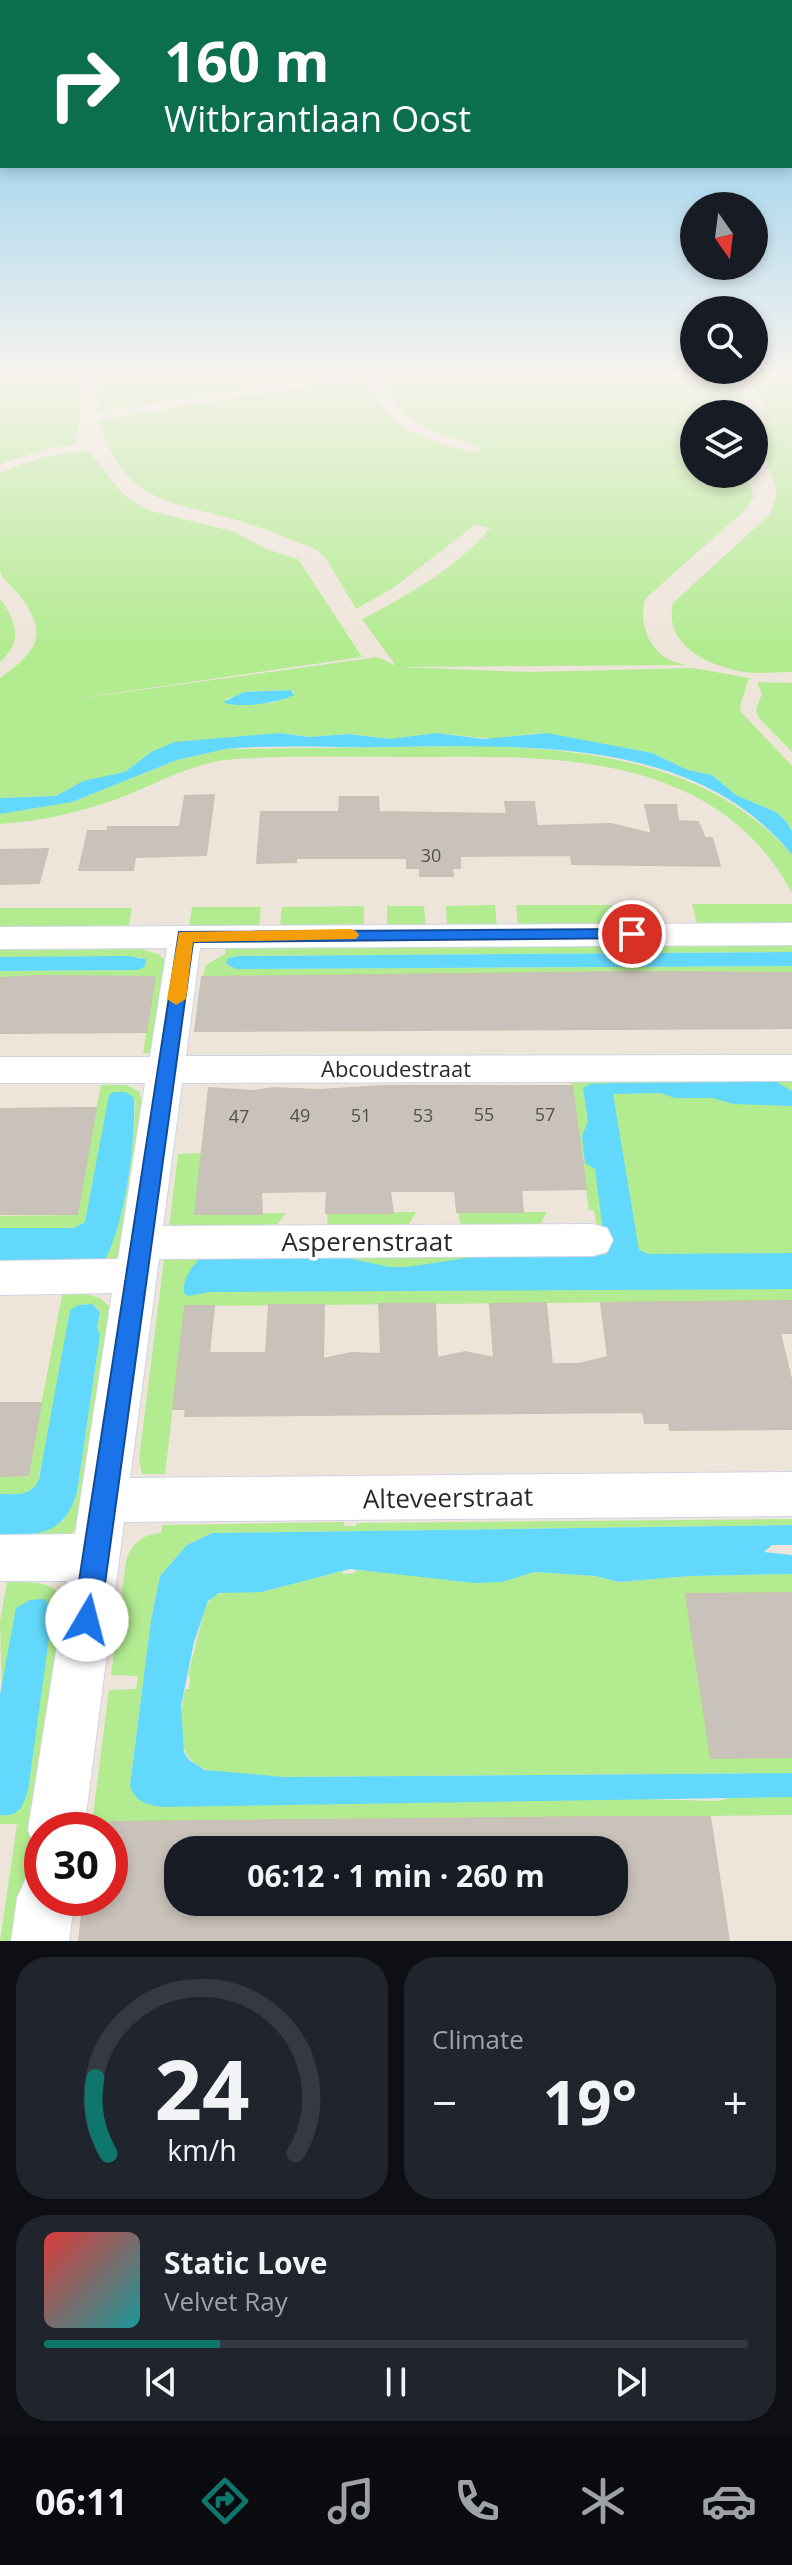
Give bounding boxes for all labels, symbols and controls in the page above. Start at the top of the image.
text: 160 m [164,22,330,98]
icon: right [32,32,136,136]
text: Witbrantlaan Oost [164,94,471,143]
north arrow [680,192,768,280]
map controls [680,192,768,488]
button: search [680,296,768,384]
button: layers [680,400,768,488]
house number: 30 [421,843,441,867]
pin [598,900,666,968]
icon: arrive [610,912,654,956]
street label: Abcoudestraat [321,1053,471,1083]
house number: 55 [474,1102,494,1126]
house number: 57 [535,1102,555,1126]
house number: 49 [290,1103,310,1127]
house number: 51 [351,1103,371,1127]
house number: 53 [413,1103,433,1127]
house number: 47 [229,1104,249,1128]
street label: Asperenstraat [282,1223,452,1259]
street label: Alteveerstraat [363,1478,533,1516]
position arrow [45,1578,129,1662]
speed limit sign: 30 [24,1812,128,1916]
text: 06:12 · 1 min · 260 m [247,1855,545,1896]
text: Climate [432,2021,524,2057]
text: 24 [154,2031,250,2144]
text: 19° [543,2061,637,2143]
text: − [432,2072,457,2132]
text: + [723,2072,748,2132]
text: km/h [167,2130,237,2169]
text: Static Love [164,2242,327,2283]
text: Velvet Ray [164,2283,288,2319]
icon: previous [139,2360,183,2404]
icon: pause [374,2360,418,2404]
icon: next [609,2360,653,2404]
icon: directions [197,2473,253,2529]
icon: music [323,2473,379,2529]
icon: phone [449,2473,505,2529]
icon: climate [575,2473,631,2529]
icon: car [701,2473,757,2529]
text: 06:11 [35,2477,128,2526]

